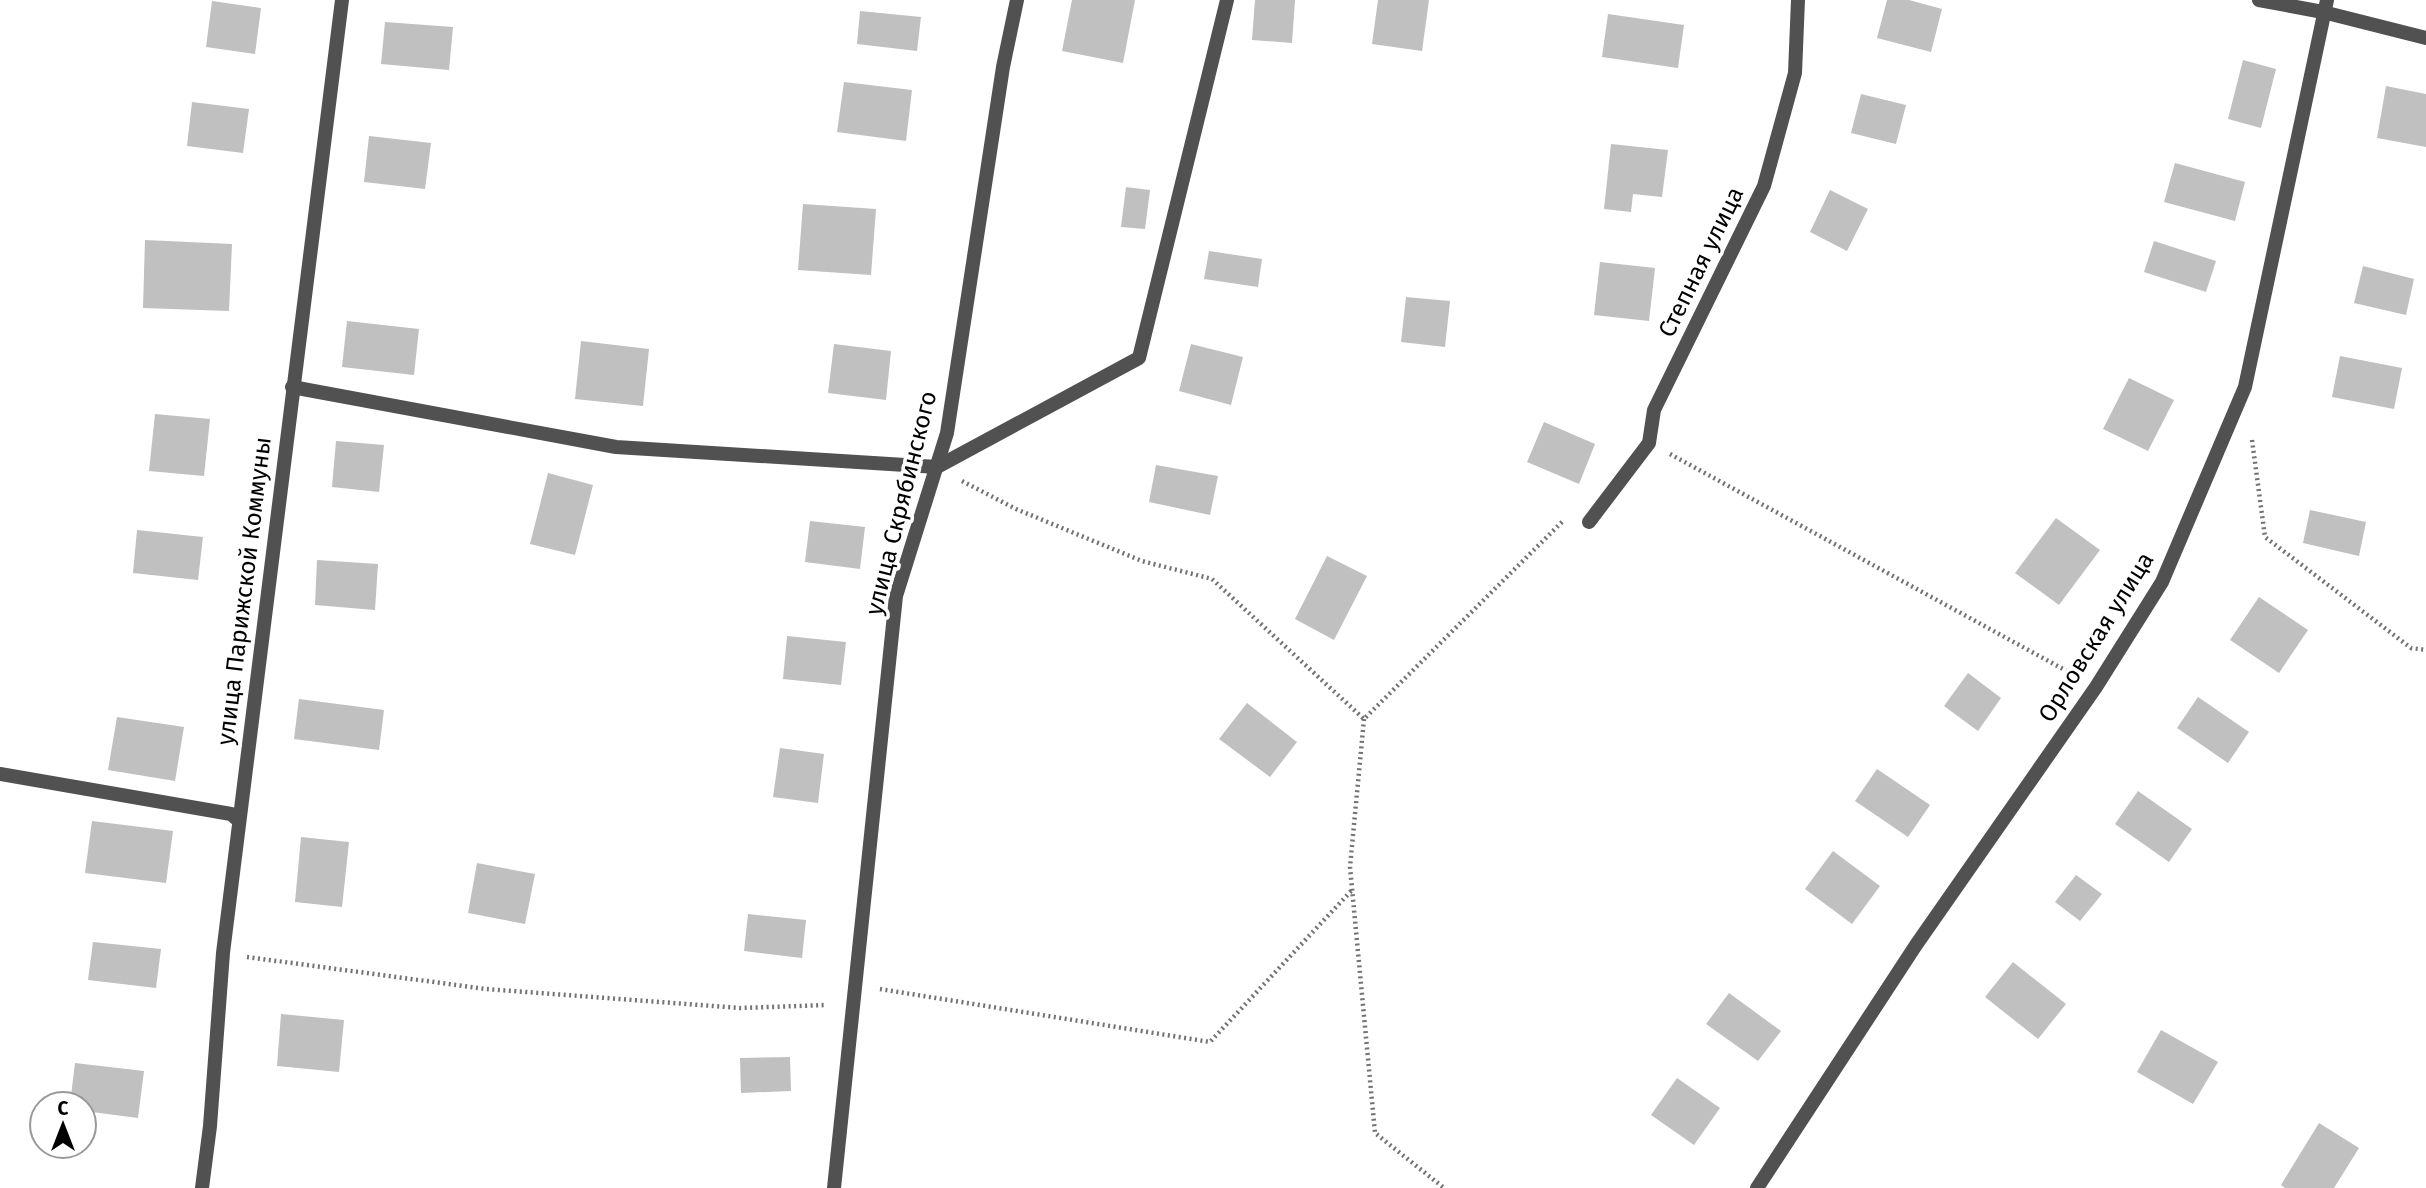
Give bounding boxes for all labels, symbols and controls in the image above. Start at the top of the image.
street label: Степная улица [1653,182,1749,342]
street label: улица Скрябинского [860,388,942,618]
street label: улица Парижской Коммуны [211,435,277,747]
street label: Орловская улица [2032,547,2160,727]
north arrow [28,1090,98,1160]
text: С [58,1097,69,1120]

